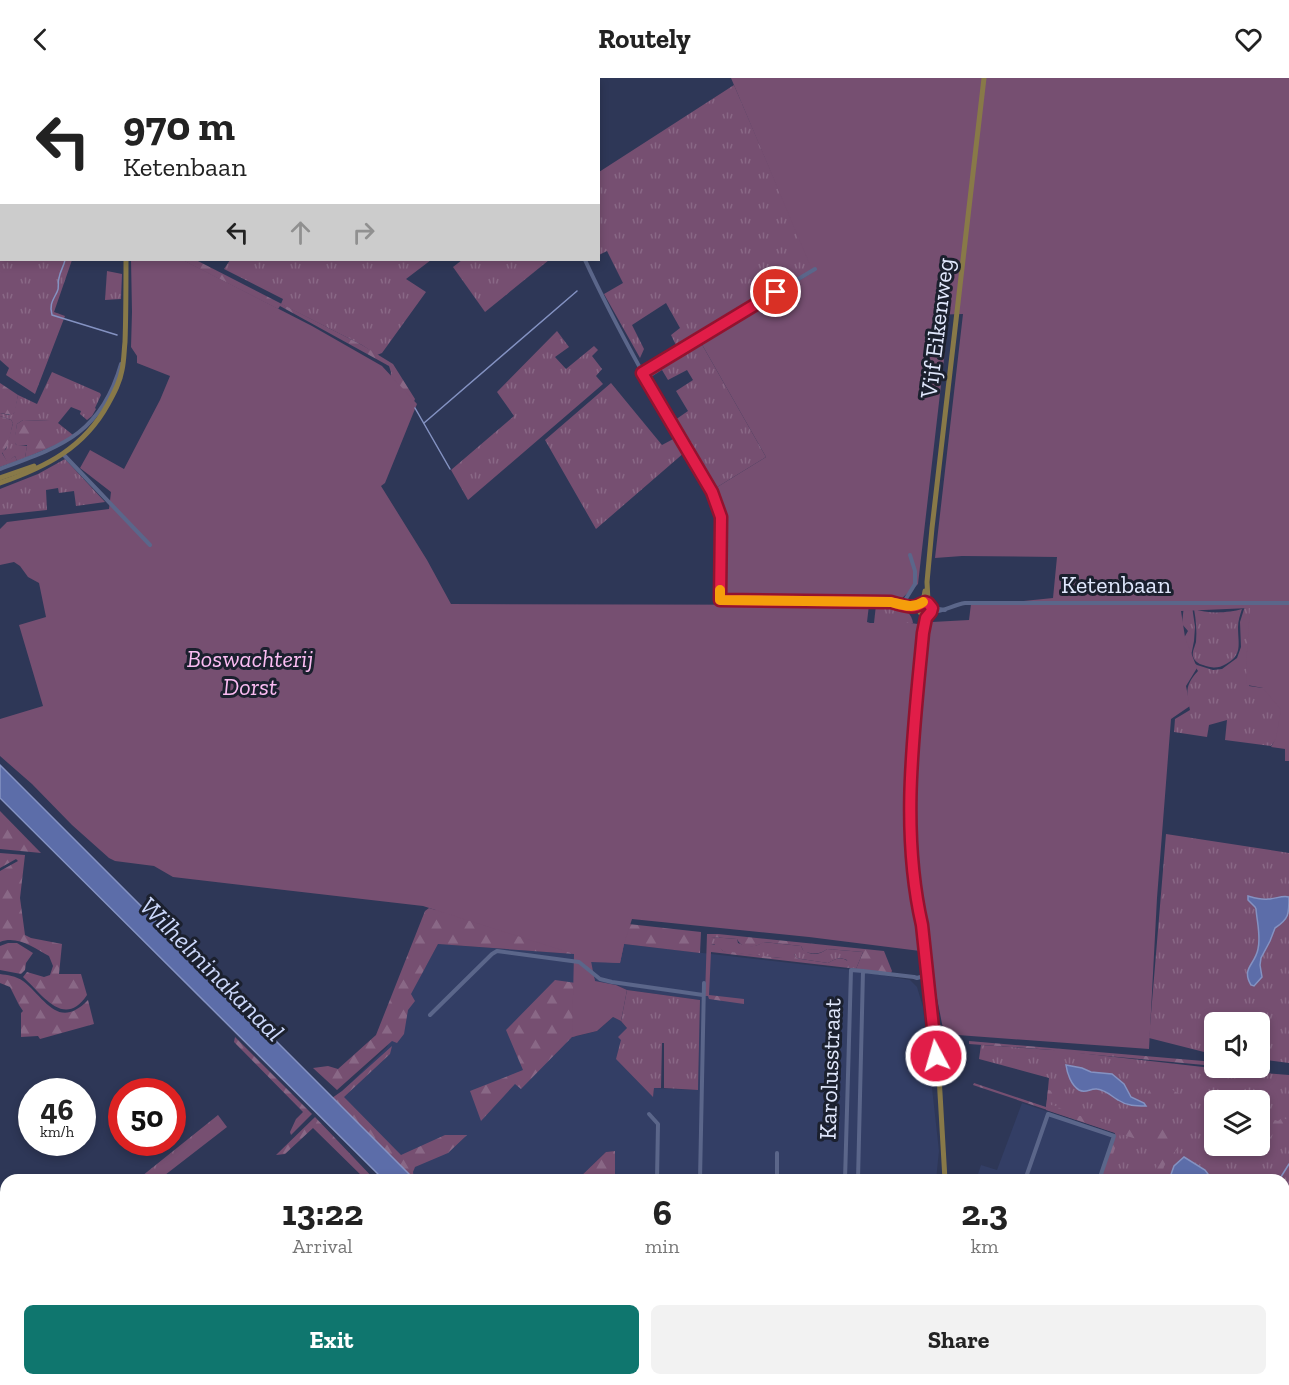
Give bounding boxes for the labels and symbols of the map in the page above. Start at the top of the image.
street label: Vijf Eikenweg [913,256,959,401]
pin [750,266,801,317]
street label: Ketenbaan [1061,570,1171,599]
park label: Boswachterij Dorst [187,644,313,701]
water label: Wilhelminakanaal [133,890,291,1048]
street label: Karolusstraat [813,998,846,1140]
position arrow [904,1024,968,1088]
speed limit sign: 50 [108,1078,186,1156]

